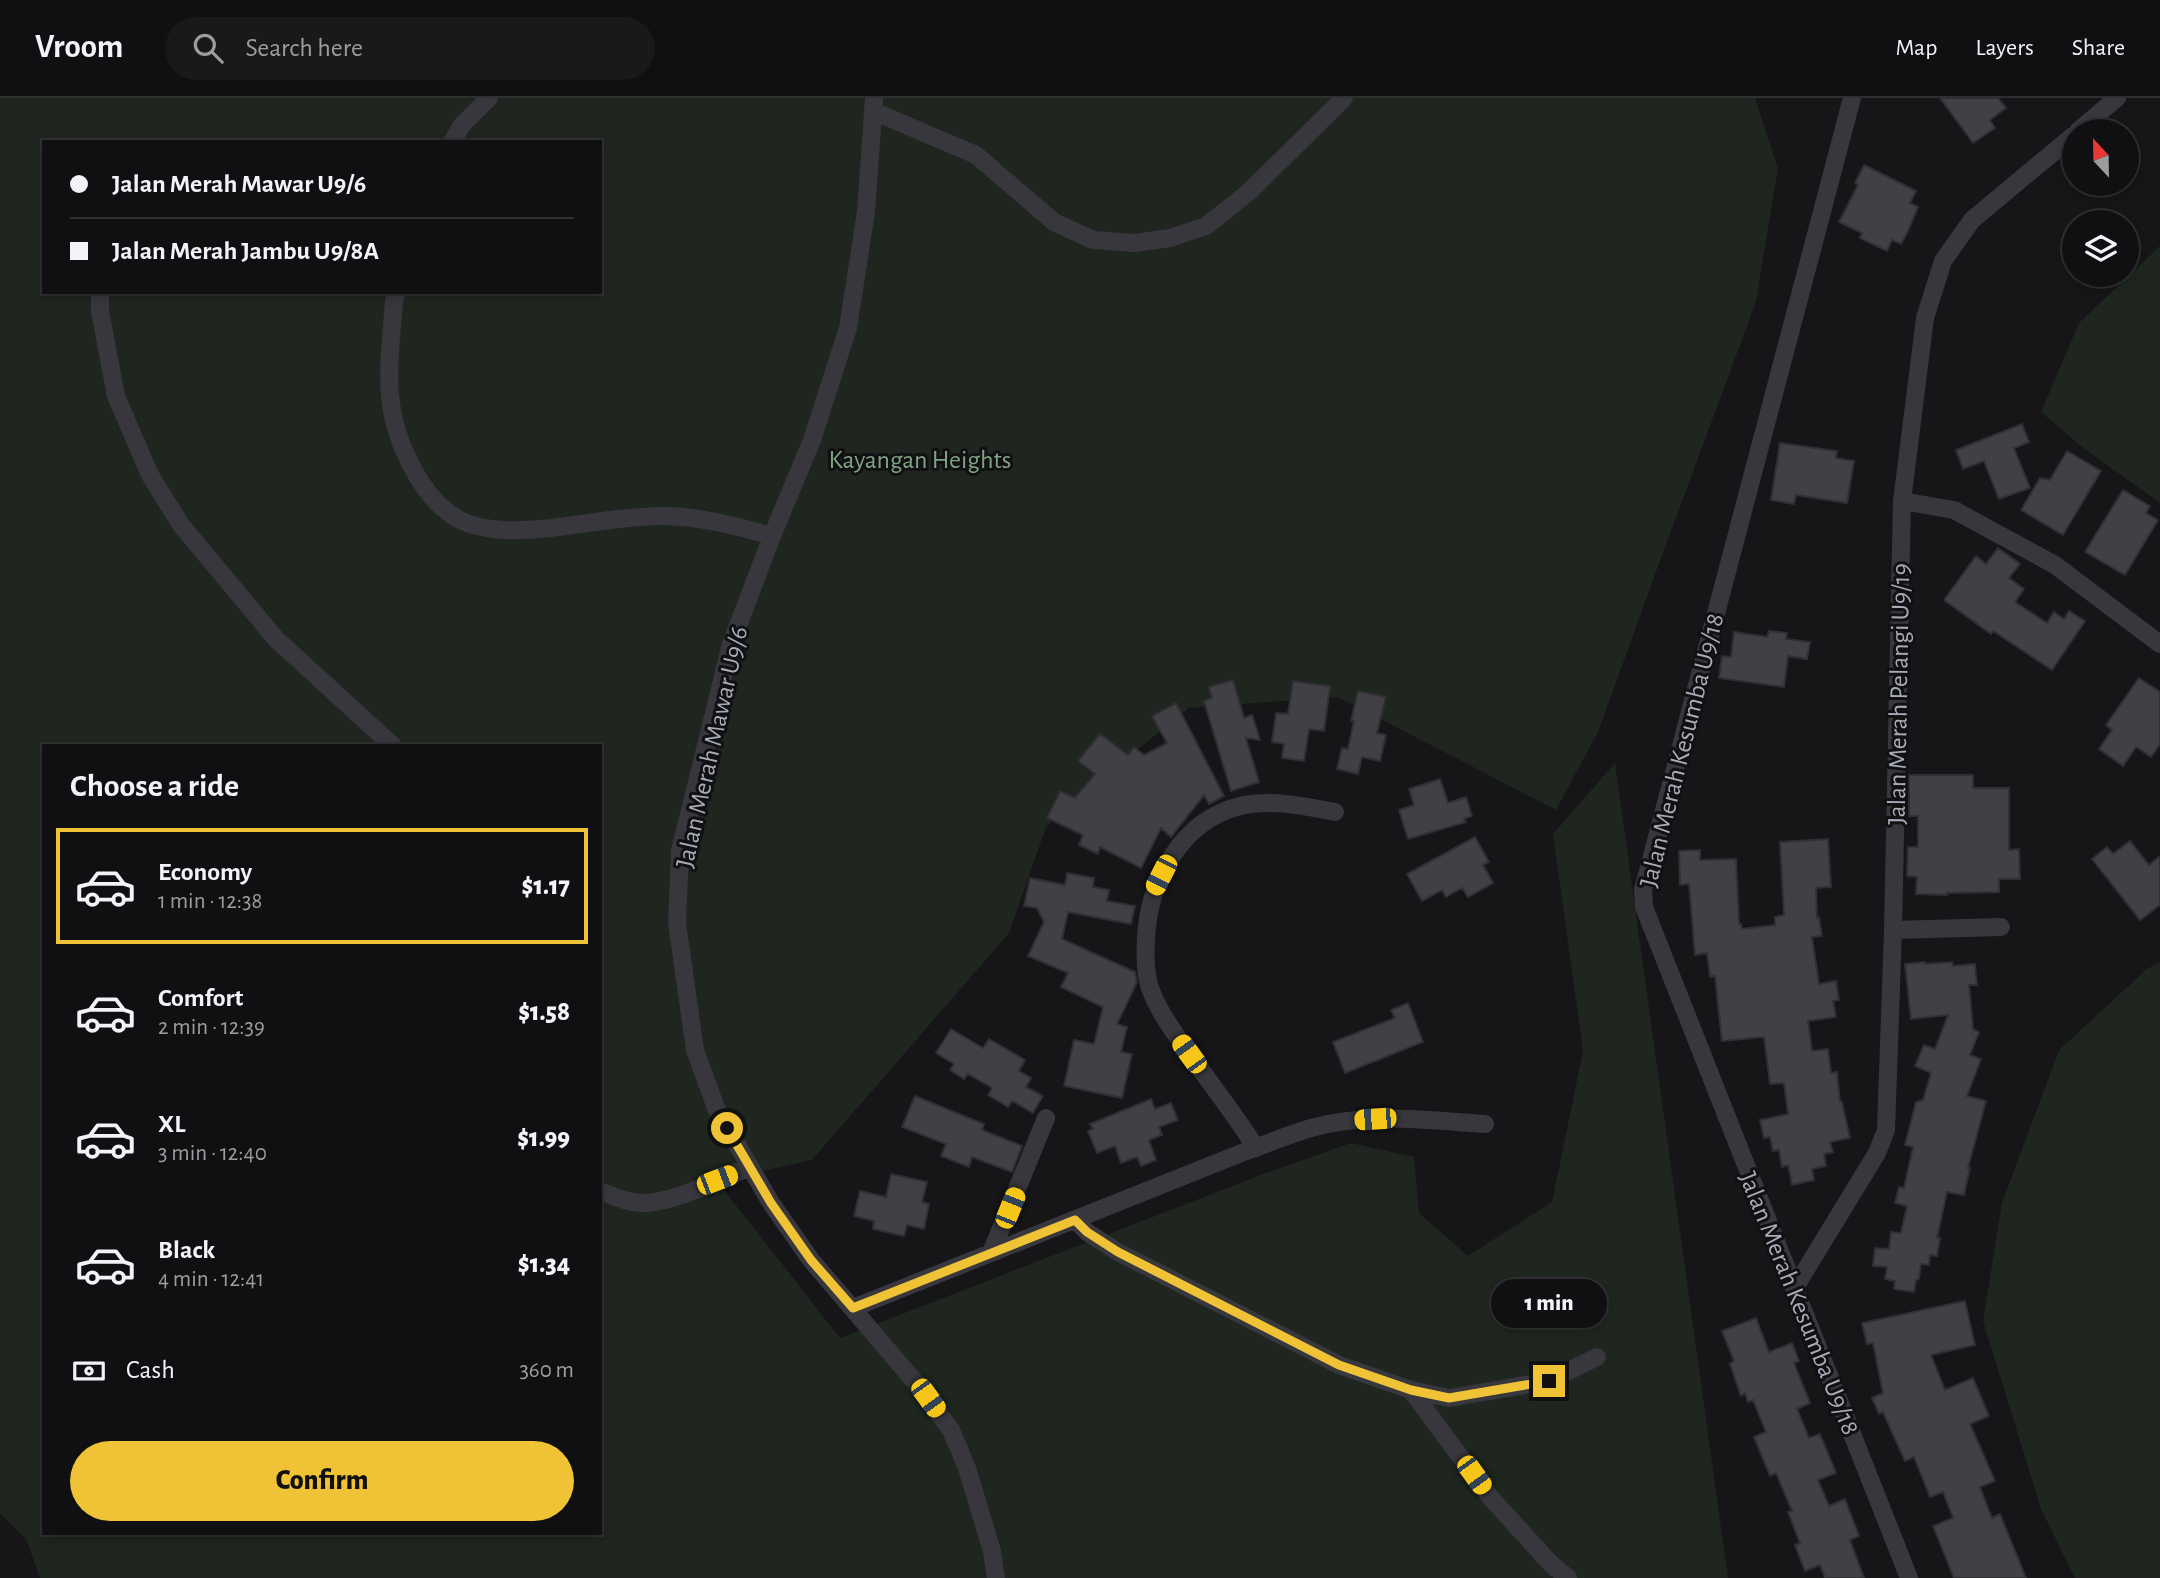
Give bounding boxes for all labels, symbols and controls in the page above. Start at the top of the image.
search box [165,17,655,80]
icon: search [189,29,227,67]
text: Vroom [35,31,123,64]
text: Search here [245,35,363,61]
text: Map [1895,36,1937,60]
text: Layers [1975,36,2034,60]
text: Share [2072,36,2125,60]
north arrow [2062,119,2138,196]
map controls [2062,119,2139,287]
text: Jalan Merah Mawar U9/6 [112,171,366,197]
button: layers [2062,210,2139,287]
text: Jalan Merah Jambu U9/8A [112,238,379,264]
park label: Kayangan Heights [829,447,1011,473]
street label: Jalan Merah Pelangi U9/19 [1884,563,1914,825]
street label: Jalan Merah Kesumba U9/18 [1635,611,1729,890]
street label: Jalan Merah Mawar U9/6 [672,624,752,870]
text: Choose a ride [70,770,239,802]
car [1143,852,1180,898]
icon: car [74,855,137,918]
text: Economy [158,859,252,885]
text: $1.17 [522,873,570,899]
text: 1 min · 12:38 [158,890,262,913]
icon: car [74,981,137,1044]
text: Comfort [158,985,243,1011]
text: $1.58 [518,999,570,1025]
text: 2 min · 12:39 [158,1016,265,1039]
car [1169,1031,1210,1077]
icon: car [74,1107,137,1170]
car [1354,1107,1397,1131]
text: XL [158,1111,185,1137]
route start [711,1112,743,1144]
text: $1.99 [517,1125,570,1151]
text: 3 min · 12:40 [158,1142,267,1165]
car [694,1163,741,1197]
street label: Jalan Merah Kesumba U9/18 [1734,1168,1864,1439]
car [993,1185,1028,1231]
icon: car [74,1233,137,1296]
text: Black [158,1237,215,1263]
text: $1.34 [518,1251,570,1277]
text: 4 min · 12:41 [158,1268,264,1291]
callout: 1 min [1491,1280,1607,1328]
text: 1 min [1525,1292,1573,1315]
icon: cash [70,1352,108,1390]
text: Cash [126,1357,175,1383]
text: 360 m [519,1359,574,1382]
route end [1533,1365,1565,1397]
car [908,1375,949,1421]
button: Confirm [70,1441,574,1521]
car [1454,1452,1495,1498]

